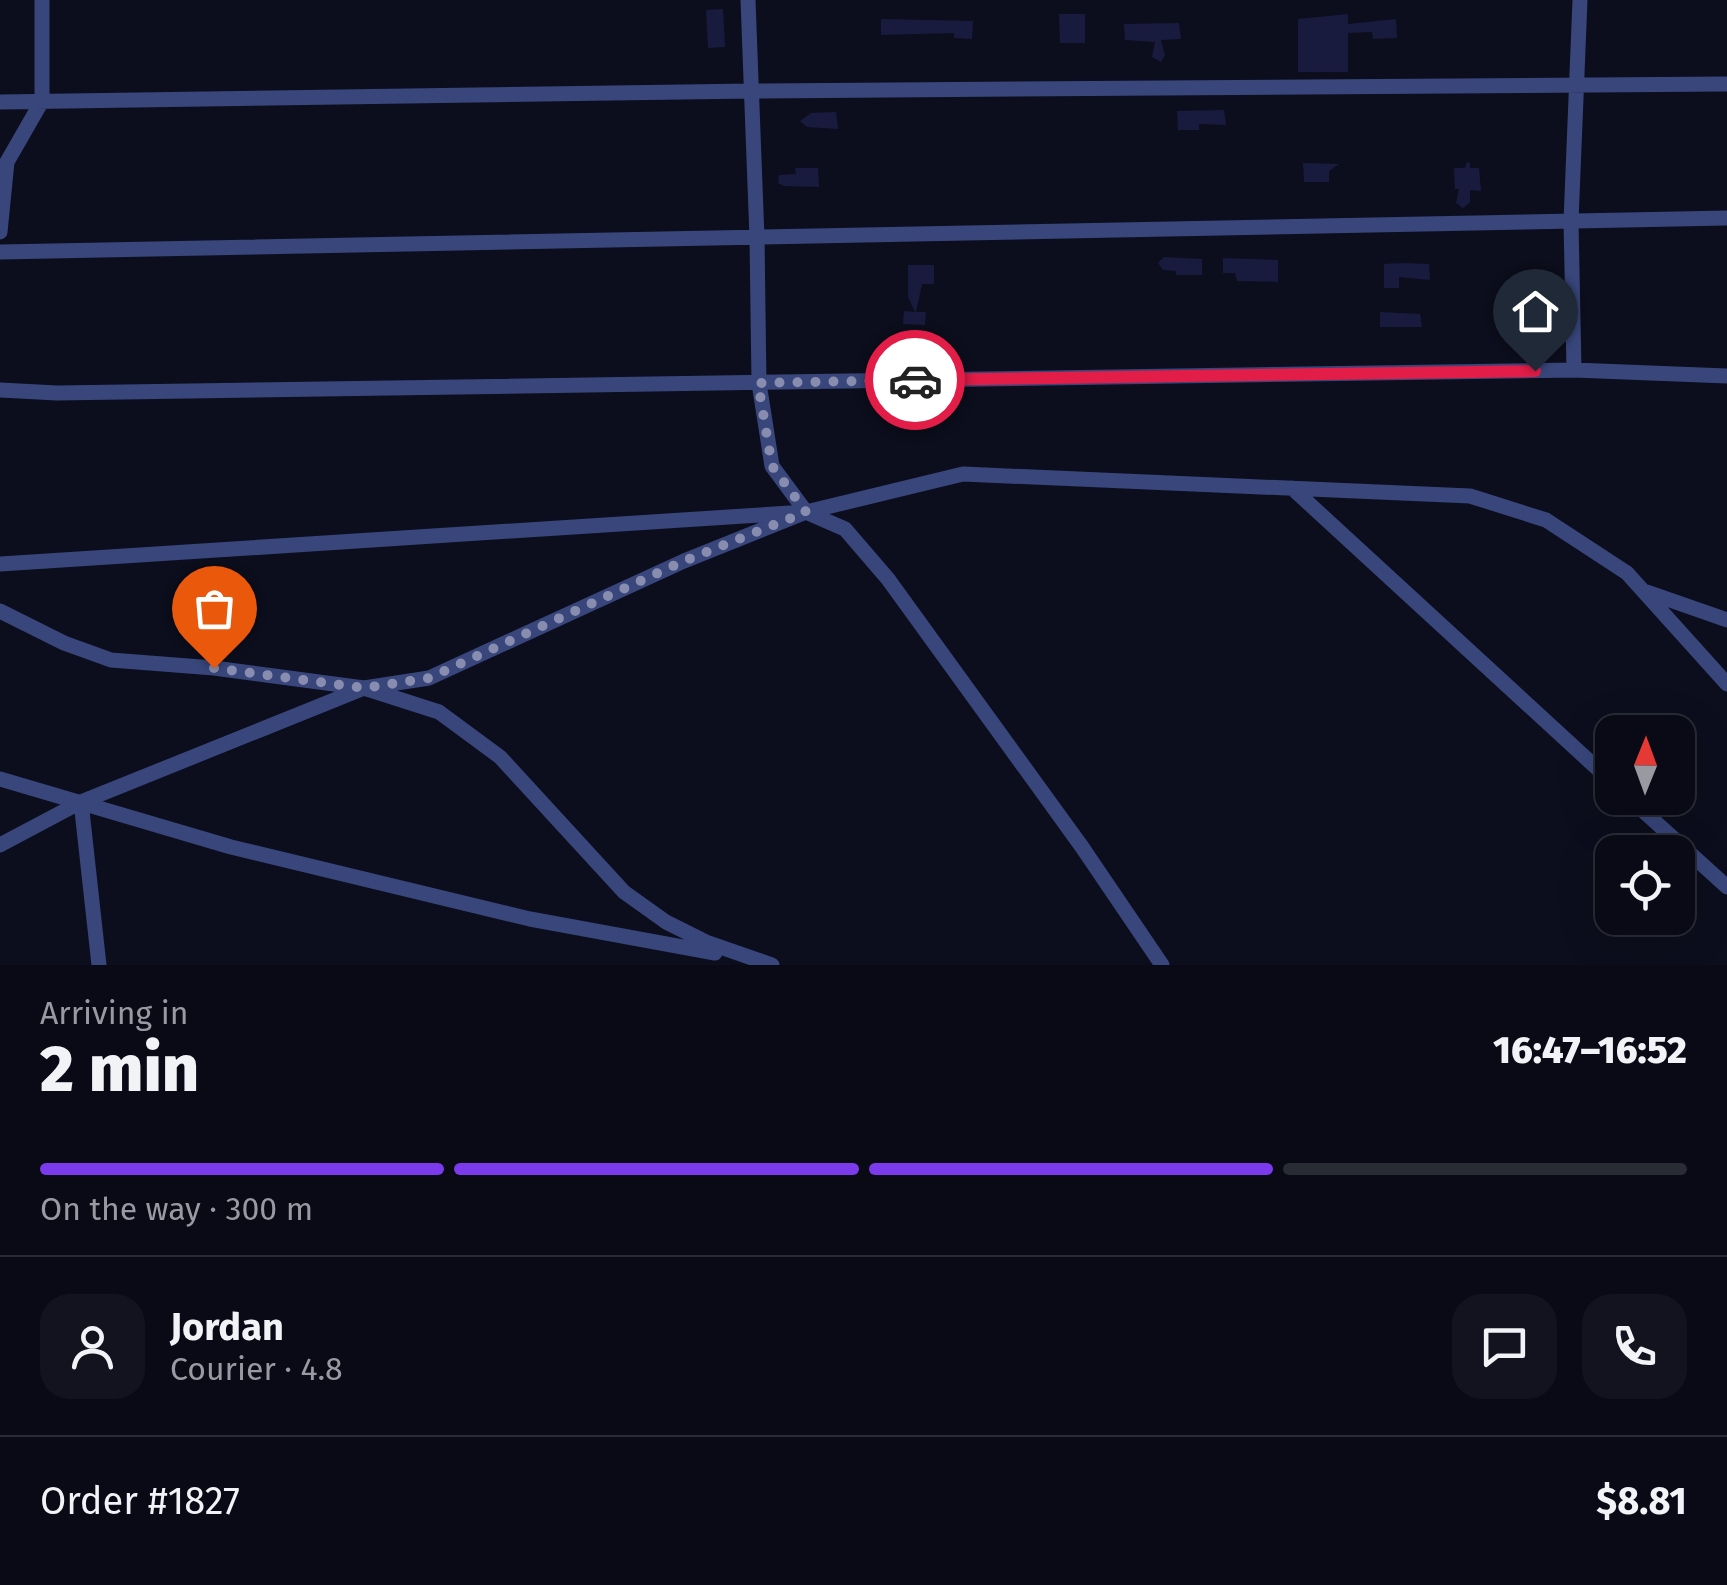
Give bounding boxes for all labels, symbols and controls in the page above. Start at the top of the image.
pin [1493,269,1578,372]
icon: home [1508,284,1563,339]
courier [865,330,965,430]
icon: car [888,353,943,408]
pin [172,566,257,669]
icon: bag [187,581,242,636]
north arrow [1595,715,1695,815]
map controls [1595,715,1695,935]
button: locate [1595,835,1695,935]
text: Arriving in [40,994,188,1032]
text: 16:47–16:52 [1493,1027,1687,1073]
text: 2 min [40,1030,199,1108]
text: On the way · 300 m [40,1190,313,1228]
button: person [40,1294,145,1399]
button: chat [1452,1294,1557,1399]
button: phone [1582,1294,1687,1399]
text: Jordan [170,1304,284,1350]
text: Courier · 4.8 [170,1350,343,1388]
text: Order #1827 [40,1478,240,1524]
text: $8.81 [1596,1478,1687,1524]

